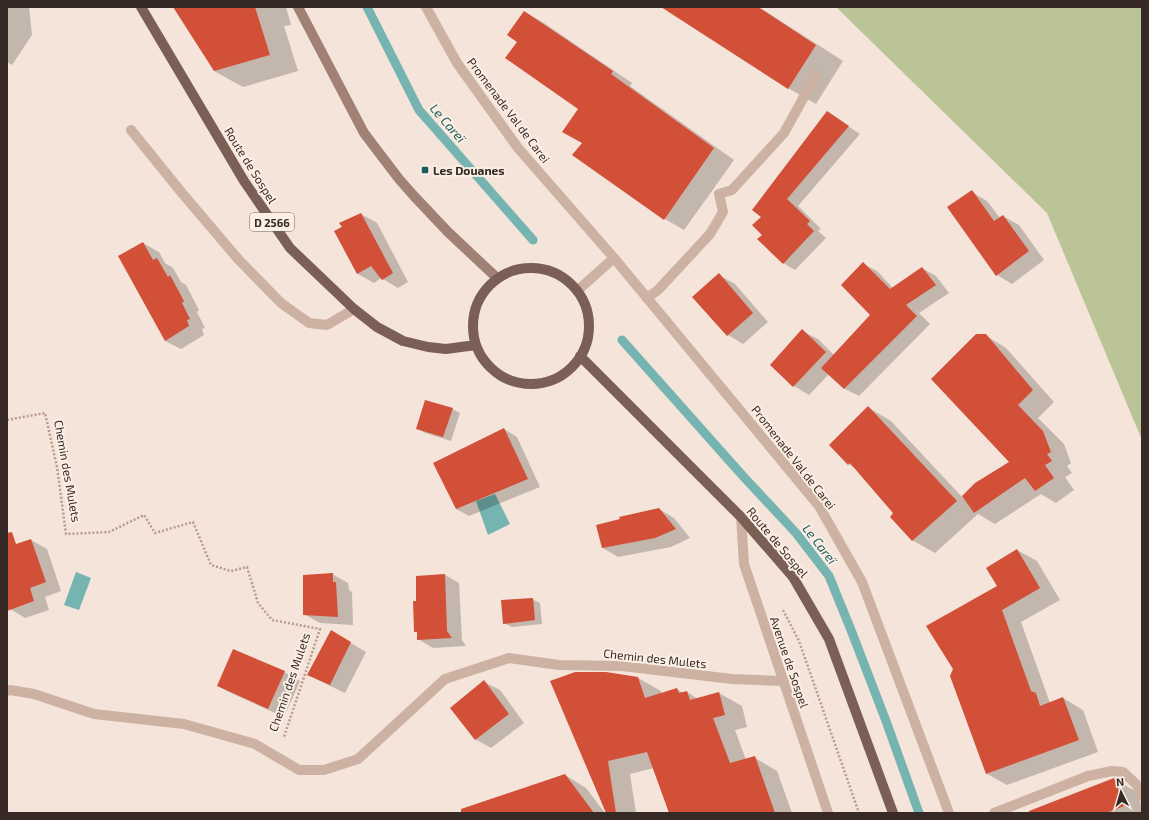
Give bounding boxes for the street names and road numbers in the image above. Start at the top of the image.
street label: Promenade Val de Carei [465,55,553,165]
street label: Route de Sospel [222,124,280,206]
road number: D 2566 [250,213,294,231]
street label: Promenade Val de Carei [749,402,839,512]
street label: Chemin des Mulets [52,419,84,523]
street label: Route de Sospel [745,504,812,580]
street label: Avenue de Sospel [768,615,812,710]
street label: Chemin des Mulets [266,631,312,733]
street label: Chemin des Mulets [603,646,707,670]

